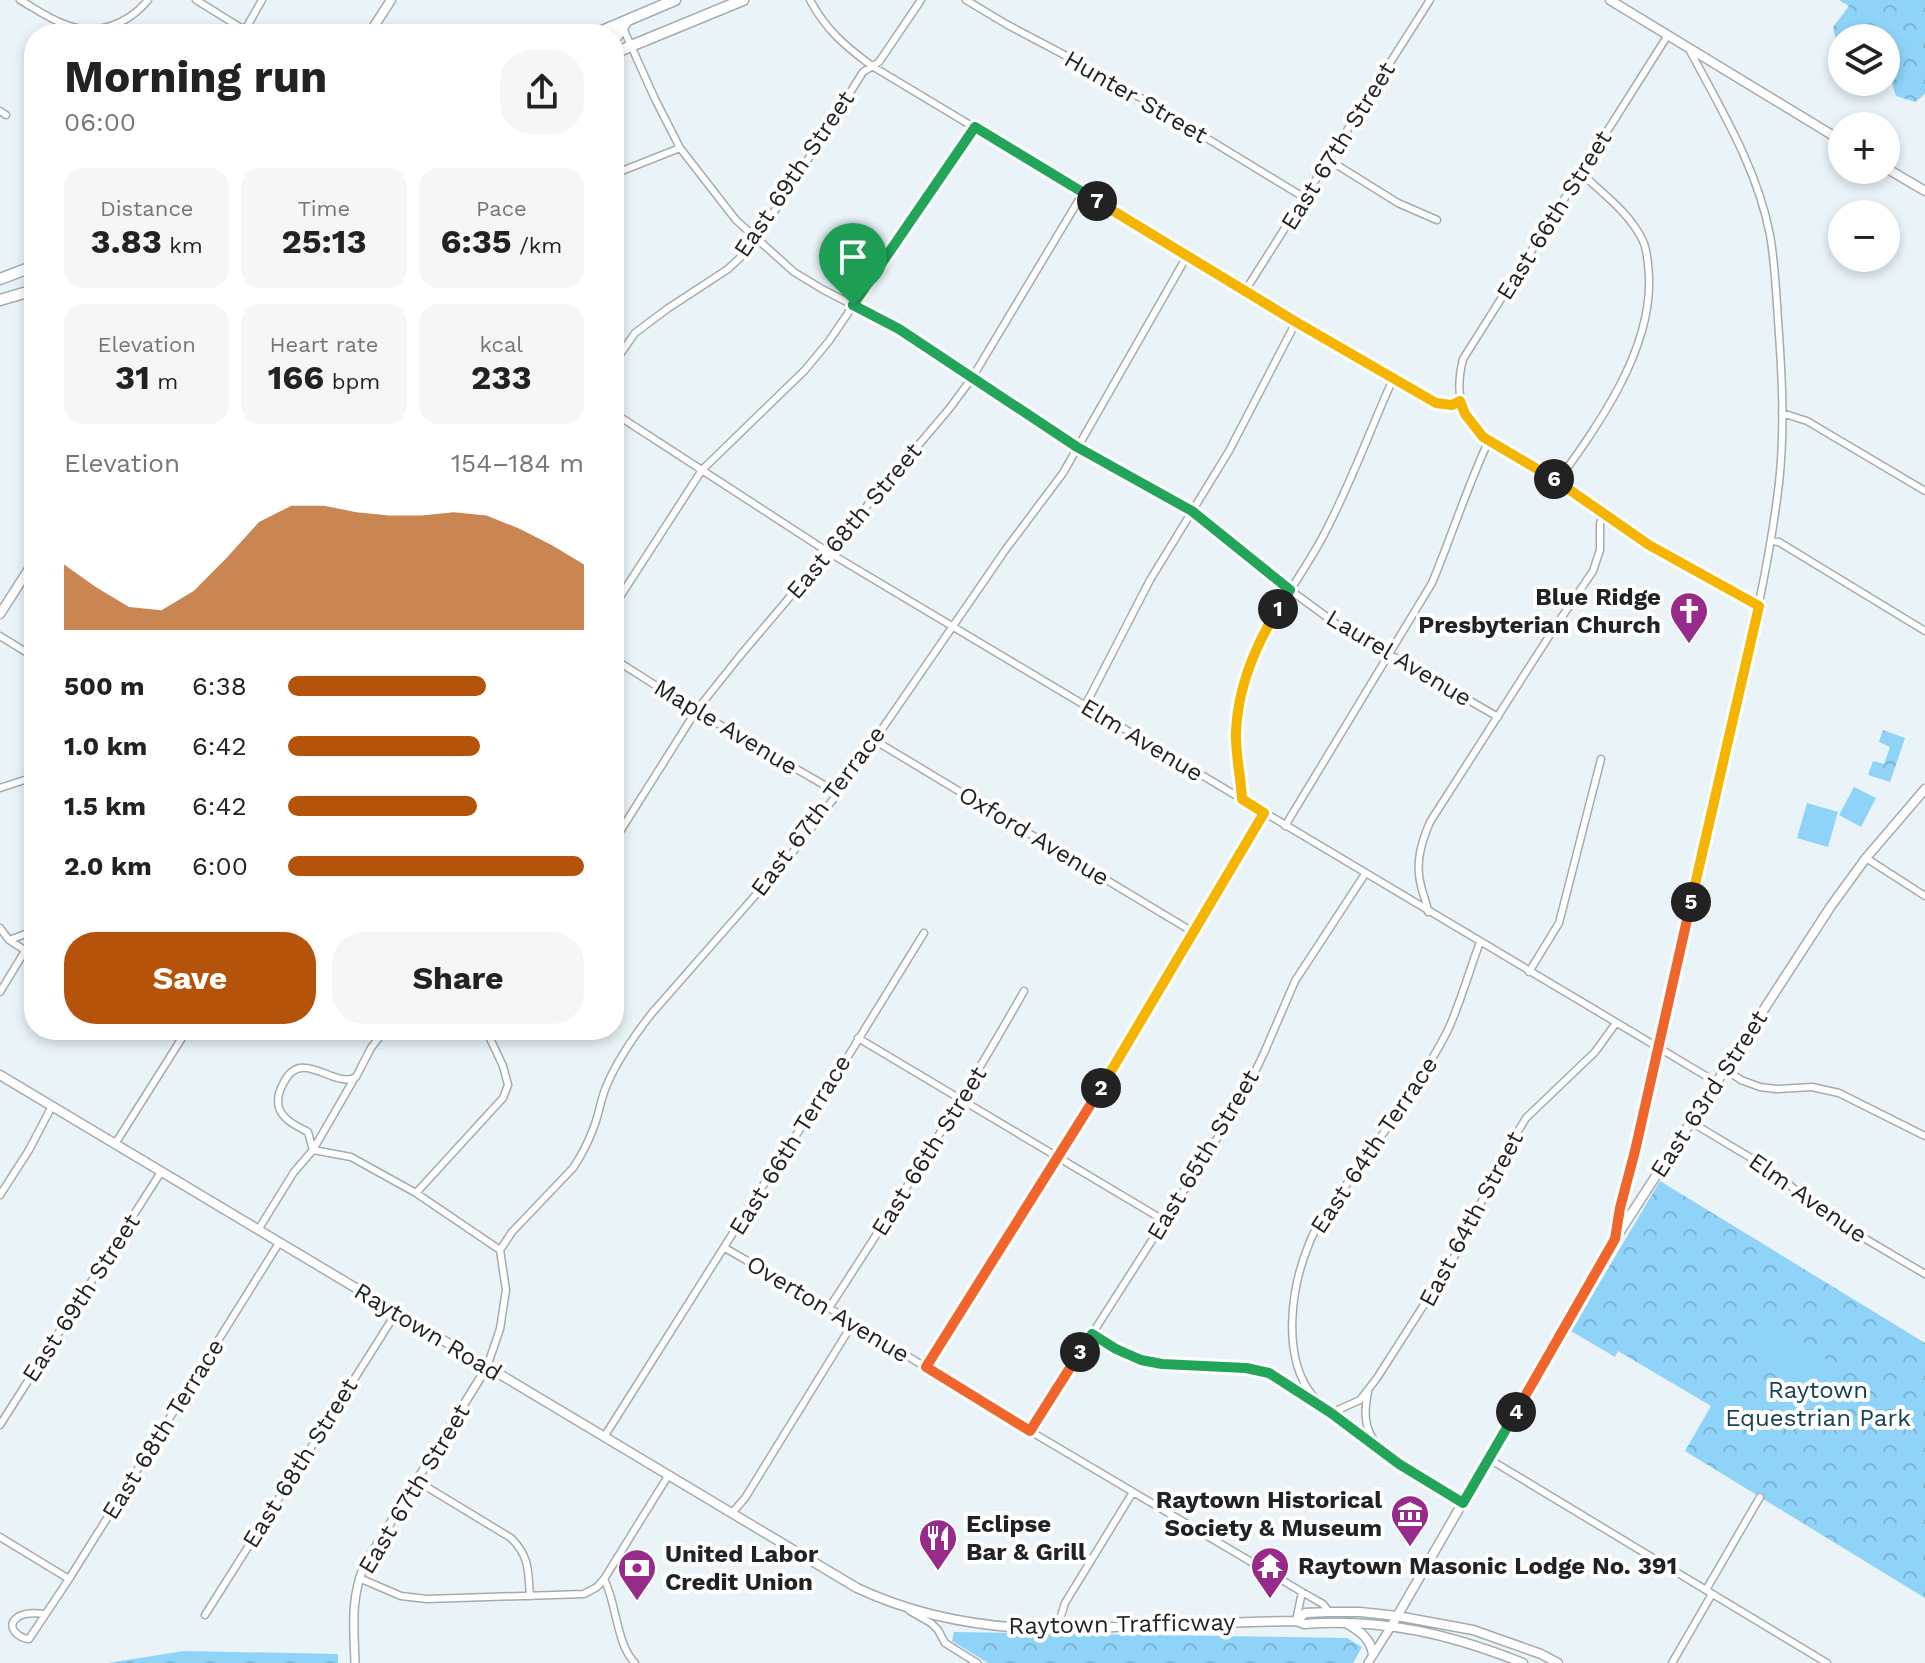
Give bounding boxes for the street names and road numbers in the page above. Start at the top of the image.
street label: Hunter Street [1060,45,1212,149]
street label: East 67th Street [1275,57,1401,235]
street label: East 69th Street [728,86,860,262]
street label: East 66th Street [1491,125,1617,305]
street label: East 68th Street [781,438,927,604]
street label: Laurel Avenue [1321,604,1477,712]
street label: Maple Avenue [649,673,803,781]
street label: Elm Avenue [1076,693,1208,787]
street label: East 67th Terrace [745,720,891,902]
street label: Oxford Avenue [954,780,1114,892]
street label: East 63rd Street [1645,1005,1773,1183]
street label: East 66th Terrace [723,1050,857,1240]
street label: East 64th Terrace [1304,1051,1444,1239]
street label: East 66th Street [866,1061,992,1241]
street label: East 65th Street [1141,1065,1265,1245]
street label: East 64th Street [1413,1127,1529,1311]
street label: Elm Avenue [1744,1147,1872,1249]
street label: East 69th Street [16,1209,146,1387]
street label: Overton Avenue [742,1249,914,1369]
street label: Raytown Road [349,1277,507,1387]
street label: East 68th Terrace [96,1334,230,1524]
street label: East 68th Street [237,1373,363,1553]
street label: East 67th Street [352,1399,476,1579]
street label: Raytown Trafficway [1008,1608,1236,1640]

